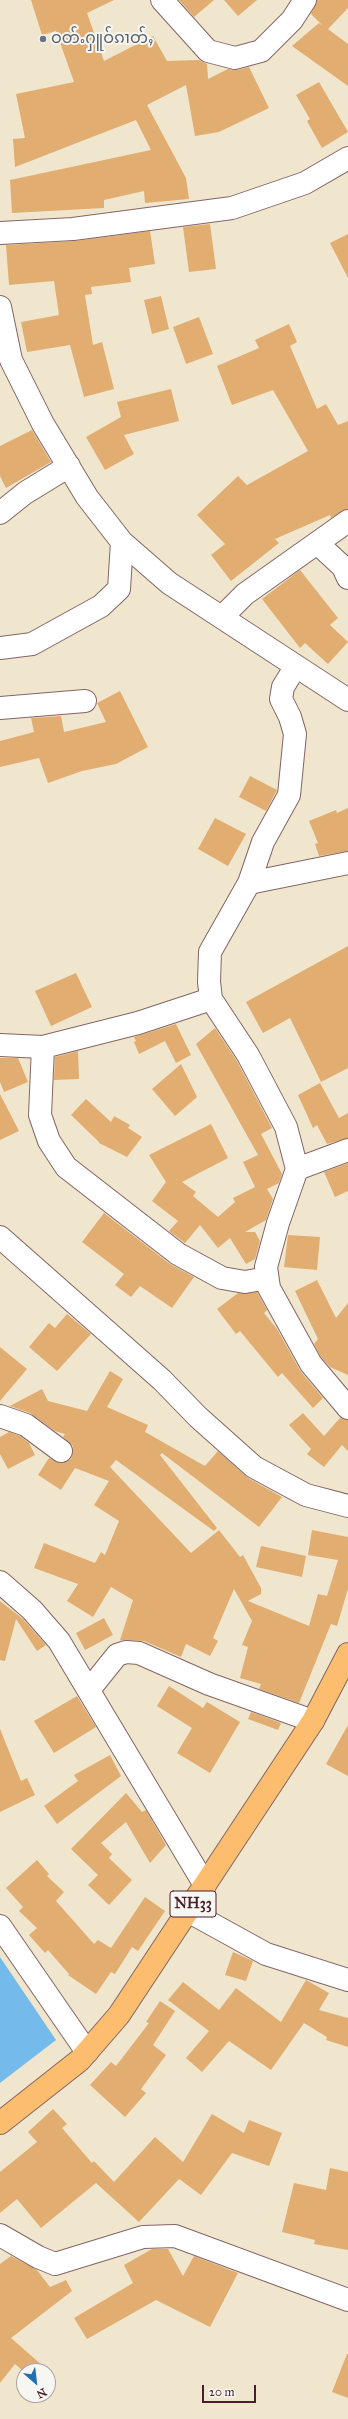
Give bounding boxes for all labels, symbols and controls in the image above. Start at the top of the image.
place label: ဝတ်ႉႁူဝ်ၵၢတ်ႇ [51,29,153,49]
marker: ဝတ်ႉႁူဝ်ၵၢတ်ႇ [38,34,48,44]
road number: NH33 [170,1891,216,1917]
north arrow [16,2363,56,2403]
scale bar [204,2377,258,2403]
text: N [34,2385,49,2401]
text: 20 m [209,2385,235,2399]

